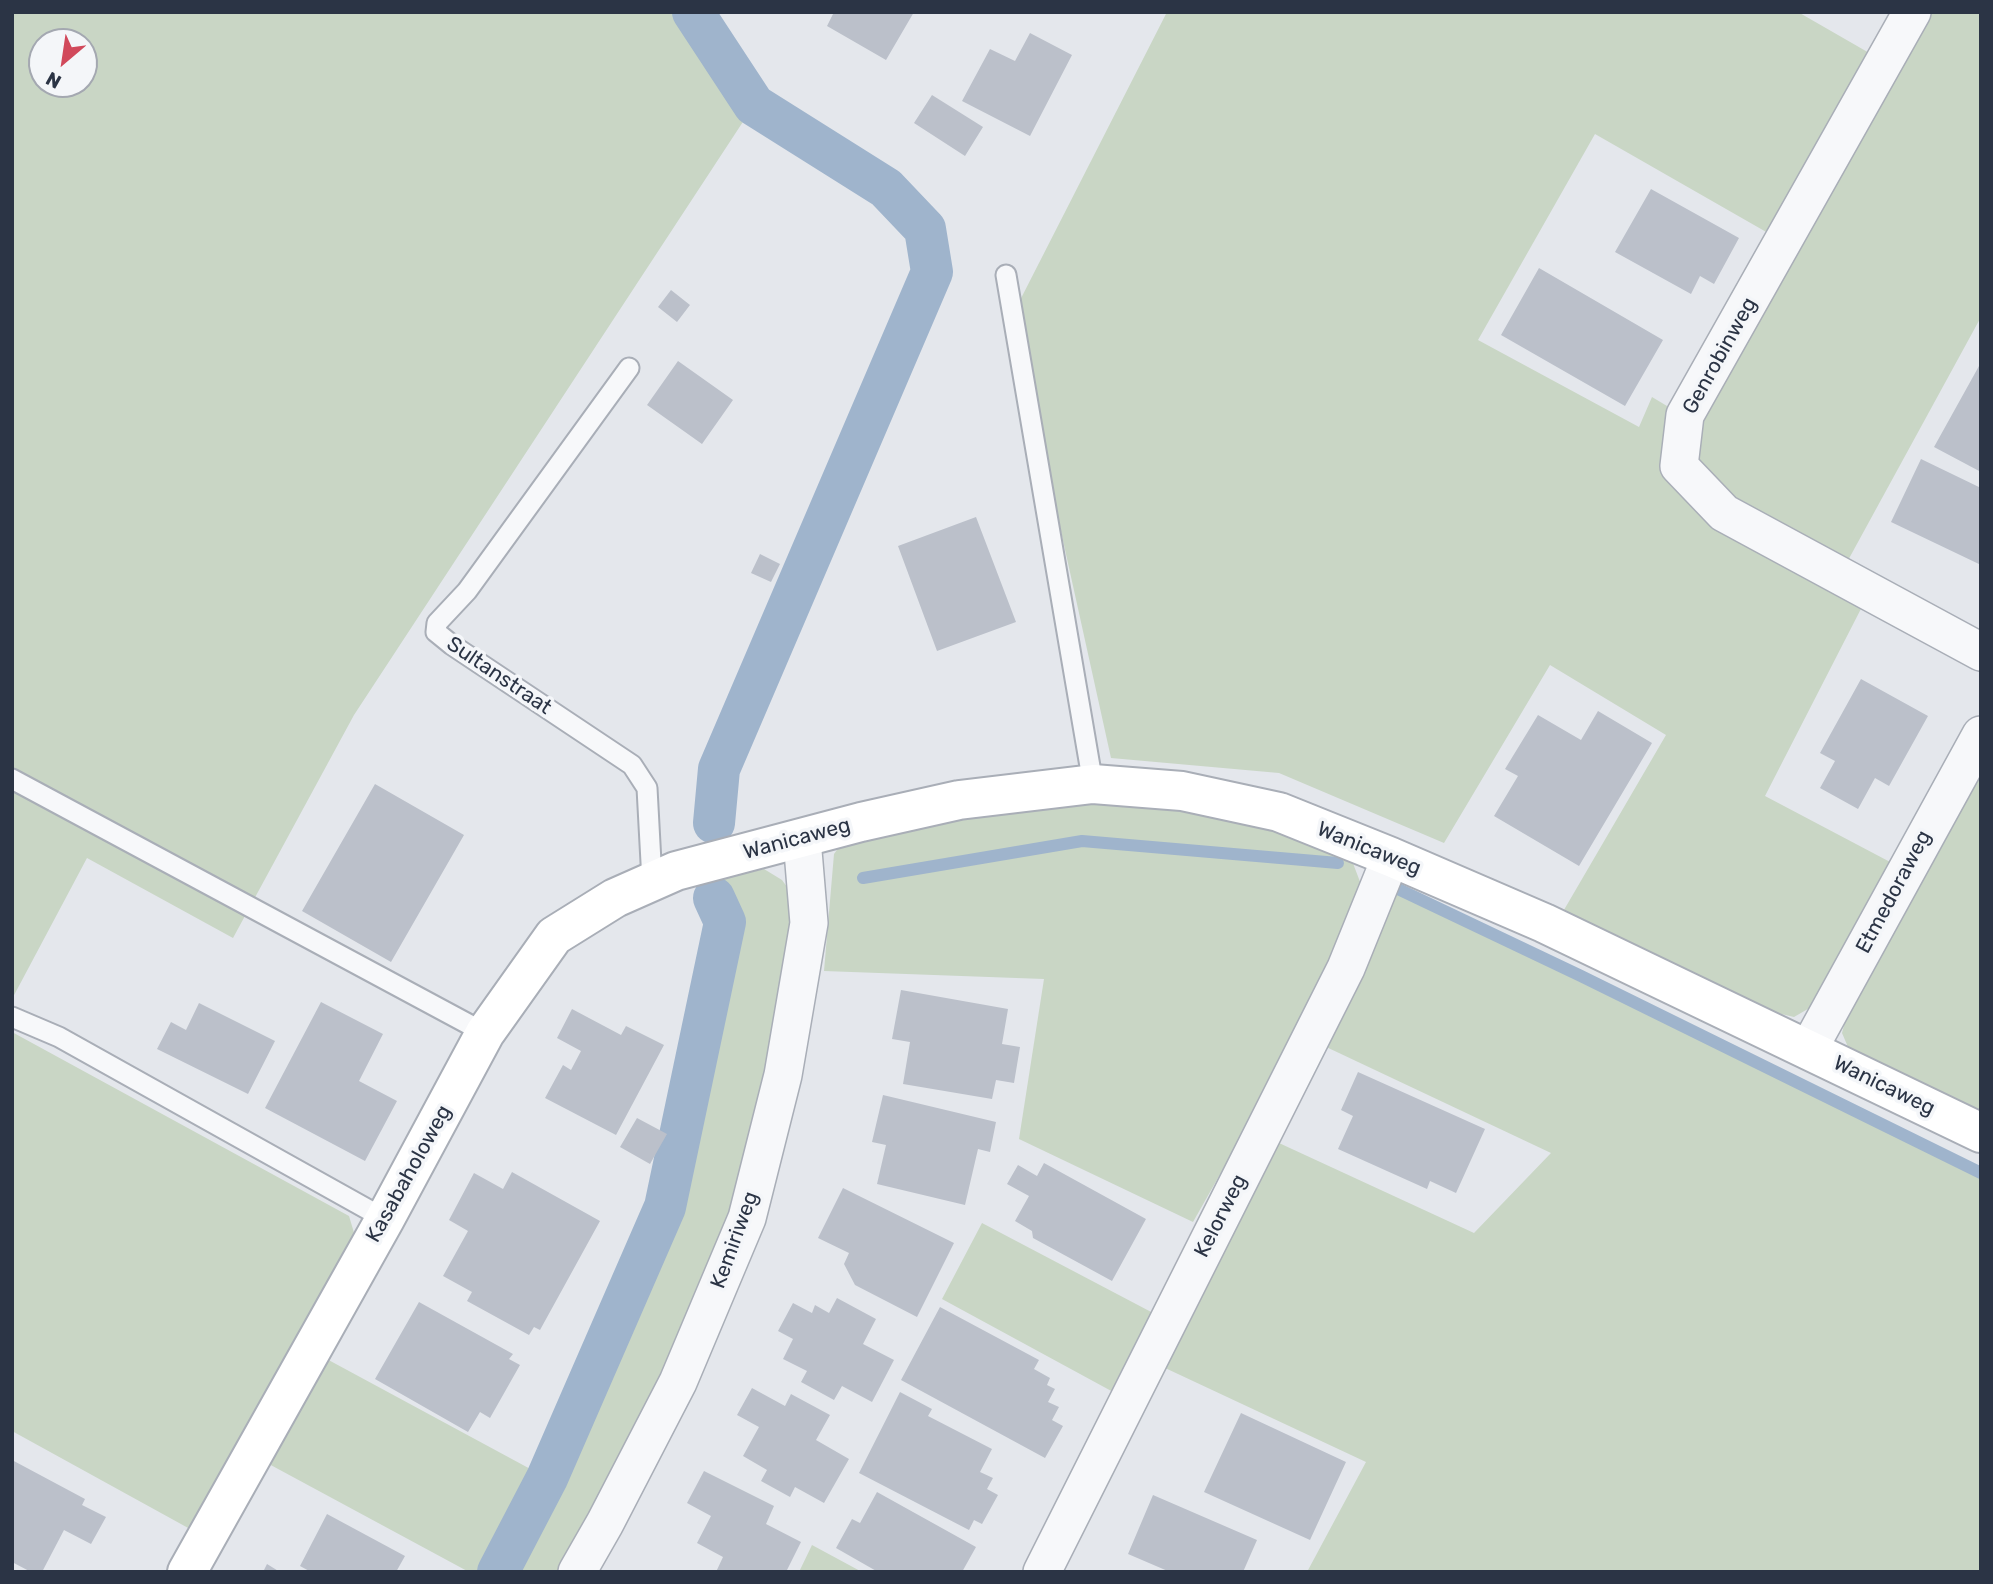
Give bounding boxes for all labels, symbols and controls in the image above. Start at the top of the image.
north arrow [28,28,98,98]
text: N [42,67,65,93]
street label: Genrobinweg [1678,293,1762,419]
street label: Sultanstraat [442,632,556,720]
street label: Wanicaweg [741,813,853,865]
street label: Wanicaweg [1313,817,1425,881]
street label: Etmedoraweg [1851,826,1937,958]
street label: Wanicaweg [1829,1051,1939,1121]
street label: Kasabaholoweg [361,1101,457,1247]
street label: Kelorweg [1189,1170,1253,1262]
street label: Kemiriweg [706,1188,764,1292]

